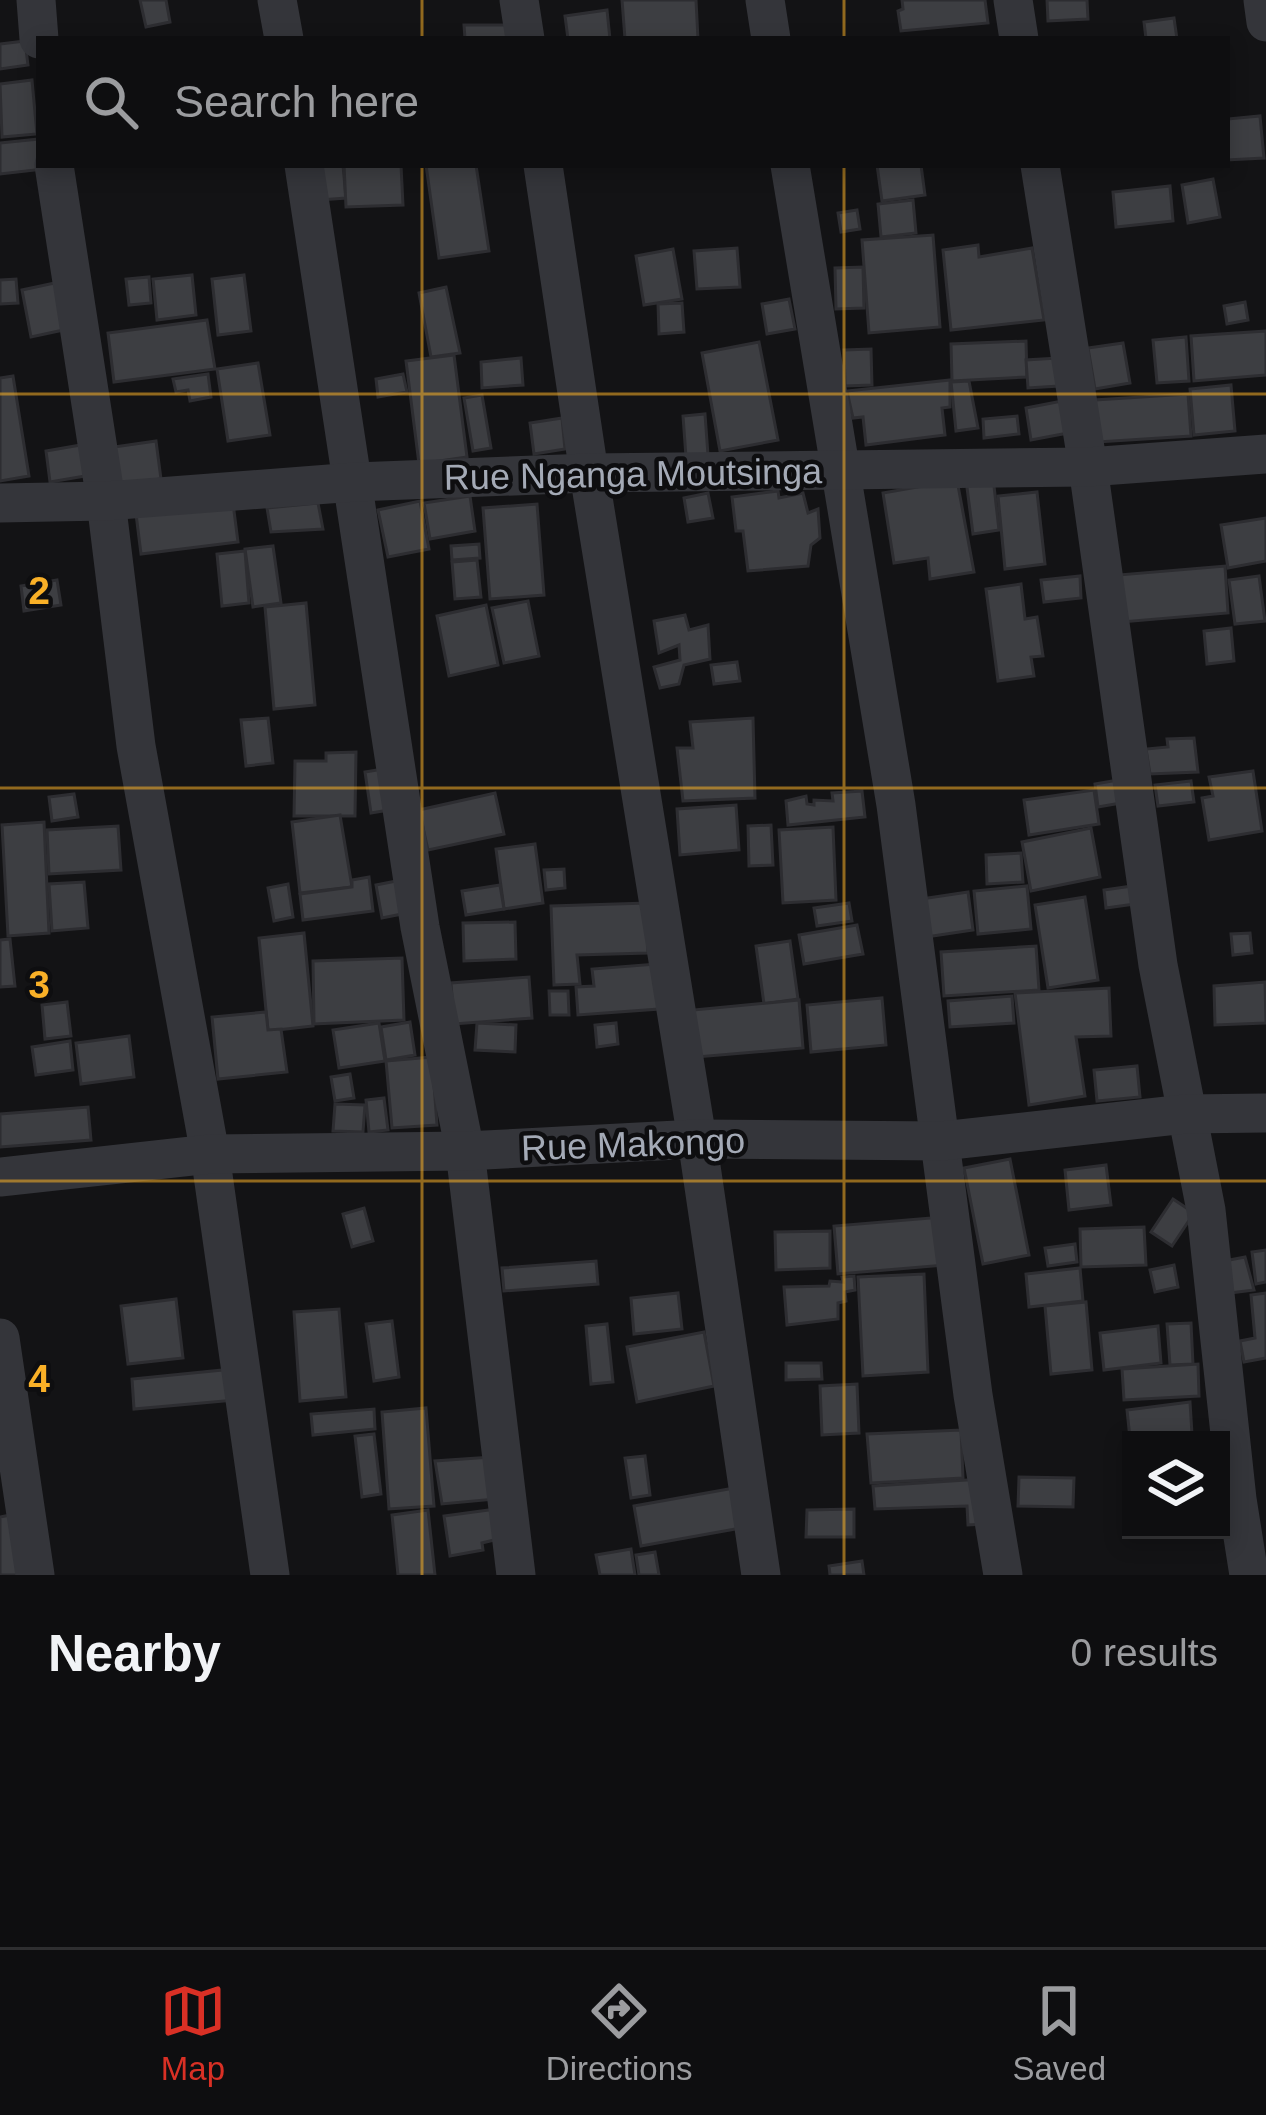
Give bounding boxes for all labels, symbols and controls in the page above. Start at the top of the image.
search box [36,36,1230,168]
icon: search [78,69,144,135]
text: Search here [174,76,419,127]
street label: Rue Nganga Moutsinga [444,450,823,498]
text: 2 [28,569,50,612]
text: 3 [28,963,50,1006]
street label: Rue Makongo [520,1120,746,1168]
text: 4 [28,1357,50,1400]
map controls [1122,1431,1230,1539]
button: layers [1122,1431,1230,1539]
text: Nearby [48,1625,221,1682]
text: 0 results [1071,1631,1218,1674]
tab: Map [160,1978,226,2088]
tab: Directions [546,1978,693,2088]
tab: Saved [1012,1978,1106,2088]

